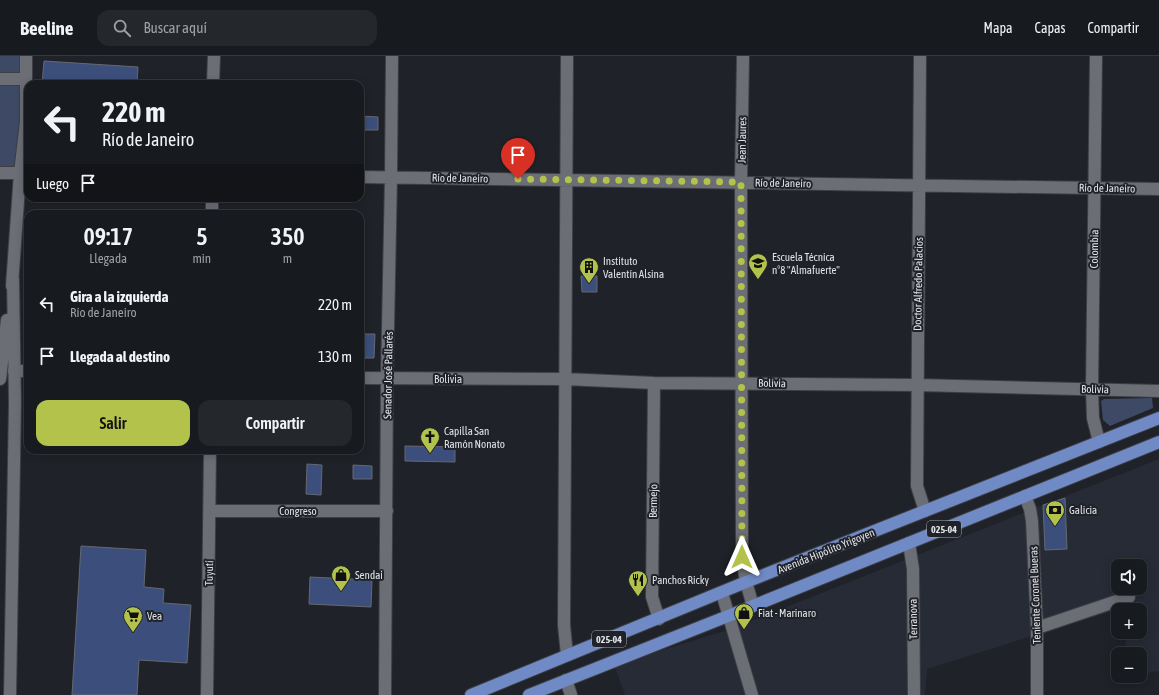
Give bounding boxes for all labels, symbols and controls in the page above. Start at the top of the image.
search box [97,10,377,46]
text: Beeline [20,17,73,39]
icon: search [111,17,133,39]
text: Buscar aquí [143,19,207,36]
text: Mapa [984,20,1013,36]
text: Capas [1035,20,1066,36]
text: Compartir [1088,20,1139,36]
icon: left [36,96,88,148]
text: 220 m [102,96,165,128]
street label: Jean Jaures [736,117,748,163]
text: Río de Janeiro [102,129,194,150]
pin [501,138,535,179]
icon: arrive [507,144,529,166]
icon: arrive [77,172,99,194]
street label: Río de Janeiro [432,172,488,184]
text: Luego [36,175,69,192]
street label: Río de Janeiro [755,177,811,189]
street label: Río de Janeiro [1079,182,1135,194]
text: 09:17 [84,223,133,250]
text: 5 [196,223,207,250]
text: 350 [271,223,304,250]
street label: Colombia [1088,229,1100,269]
street label: Doctor Alfredo Palacios [911,237,925,331]
text: Llegada [89,251,127,266]
text: min [192,251,211,266]
text: m [283,251,292,266]
place label: Escuela Técnica n°8 "Almafuerte" [772,251,840,276]
school or university icon: Escuela Técnica n°8 "Almafuerte" [747,252,769,280]
place label: Instituto Valentín Alsina [603,255,664,280]
building icon: Instituto Valentín Alsina [578,256,600,284]
text: Gira a la izquierda [70,288,168,305]
icon: left [36,293,58,315]
text: 220 m [318,296,352,313]
text: Río de Janeiro [70,305,137,320]
street label: Senador José Pallarés [381,331,395,419]
icon: arrive [36,345,58,367]
text: Llegada al destino [70,348,170,365]
text: 130 m [318,348,352,365]
street label: Bolivia [434,373,462,385]
street label: Bolivia [758,377,786,389]
street label: Bolivia [1081,383,1109,395]
button: Salir [36,400,190,446]
button: Compartir [198,400,352,446]
place label: Capilla San Ramón Nonato [444,425,505,450]
church icon: Capilla San Ramón Nonato [419,426,441,454]
street label: Bermejo [647,484,659,518]
bank icon: Galicia [1044,499,1066,527]
place label: Galicia [1069,504,1097,516]
street label: Congreso [279,505,317,517]
road number: 025-04 [927,521,961,537]
street label: Avenida Hipólito Yrigoyen [776,526,876,576]
position arrow [721,536,763,578]
street label: Teniente Coronel Bueras [1027,546,1043,644]
map controls [1111,559,1147,683]
button: sound [1111,559,1147,595]
street label: Tuyutí [203,560,215,586]
shop icon: Sendai [330,564,352,592]
place label: Sendai [355,569,383,581]
restaurant icon: Panchos Ricky [627,569,649,597]
place label: Panchos Ricky [652,574,710,586]
street label: Terranova [907,599,919,639]
shop icon: Fiat - Marinaro [733,602,755,630]
button: + [1111,603,1147,639]
supermarket icon: Vea [122,605,144,633]
place label: Fiat - Marinaro [758,607,816,619]
place label: Vea [147,610,162,622]
road number: 025-04 [592,631,626,647]
button: − [1111,647,1147,683]

